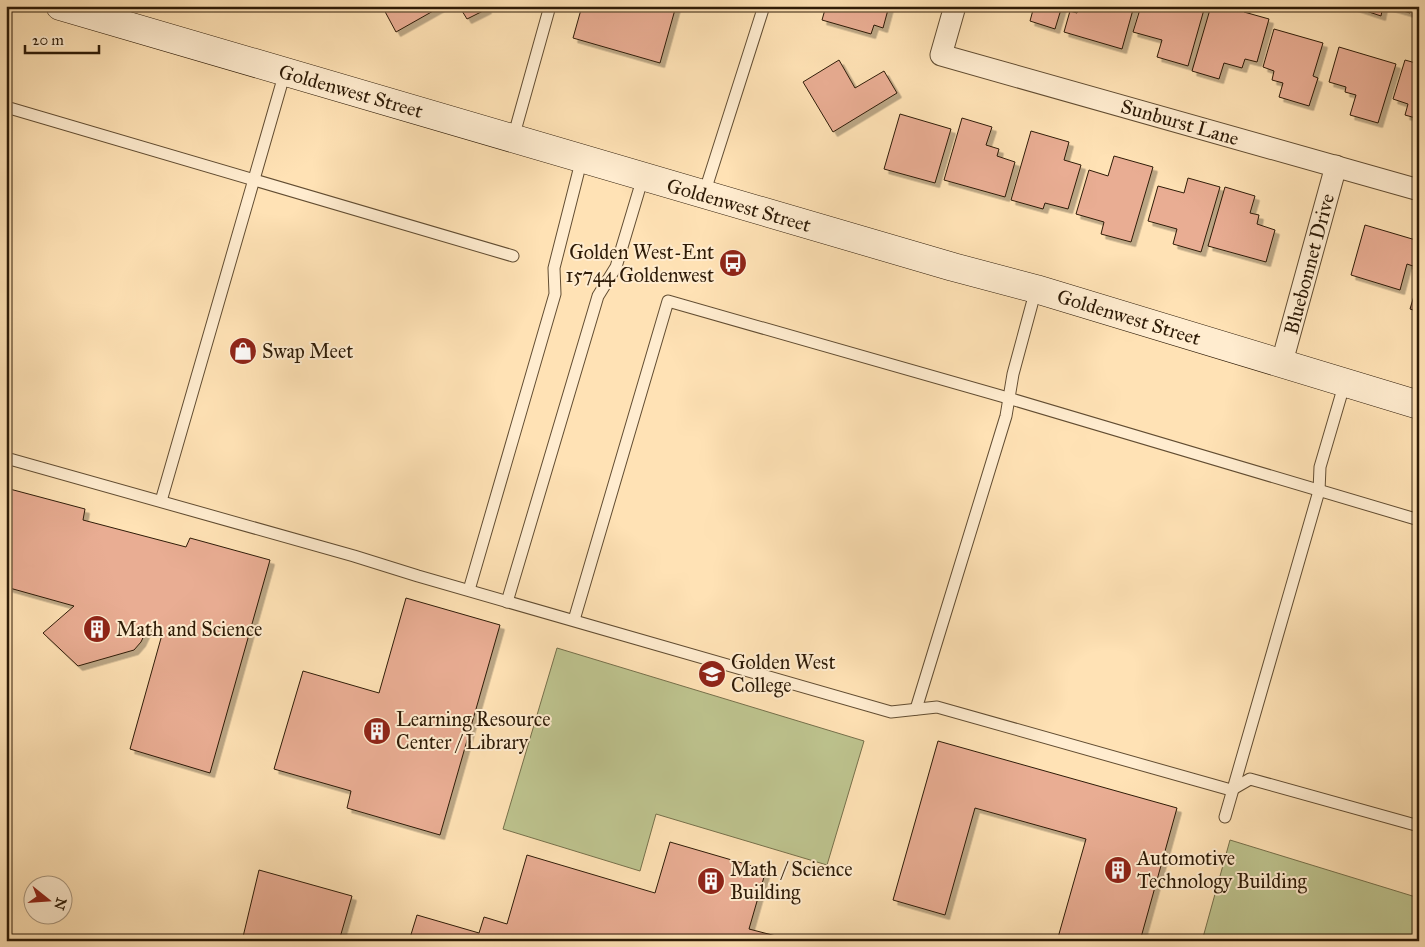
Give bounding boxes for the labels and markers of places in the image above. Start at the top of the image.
place label: Golden West-Ent 15744 Goldenwest [565,240,714,287]
bus stop icon: Golden West-Ent 15744 Goldenwest [718,248,748,278]
shop icon: Swap Meet [228,336,258,366]
place label: Swap Meet [262,339,353,363]
building icon: Math and Science [82,614,112,644]
place label: Math and Science [116,617,262,641]
place label: Golden West College [731,650,836,698]
school or university icon: Golden West College [697,659,727,689]
place label: Learning Resource Center / Library [396,707,550,754]
building icon: Learning Resource Center / Library [362,716,392,746]
place label: Automotive Technology Building [1136,846,1308,894]
building icon: Automotive Technology Building [1103,855,1133,885]
place label: Math / Science Building [730,857,853,905]
building icon: Math / Science Building [696,866,726,896]

